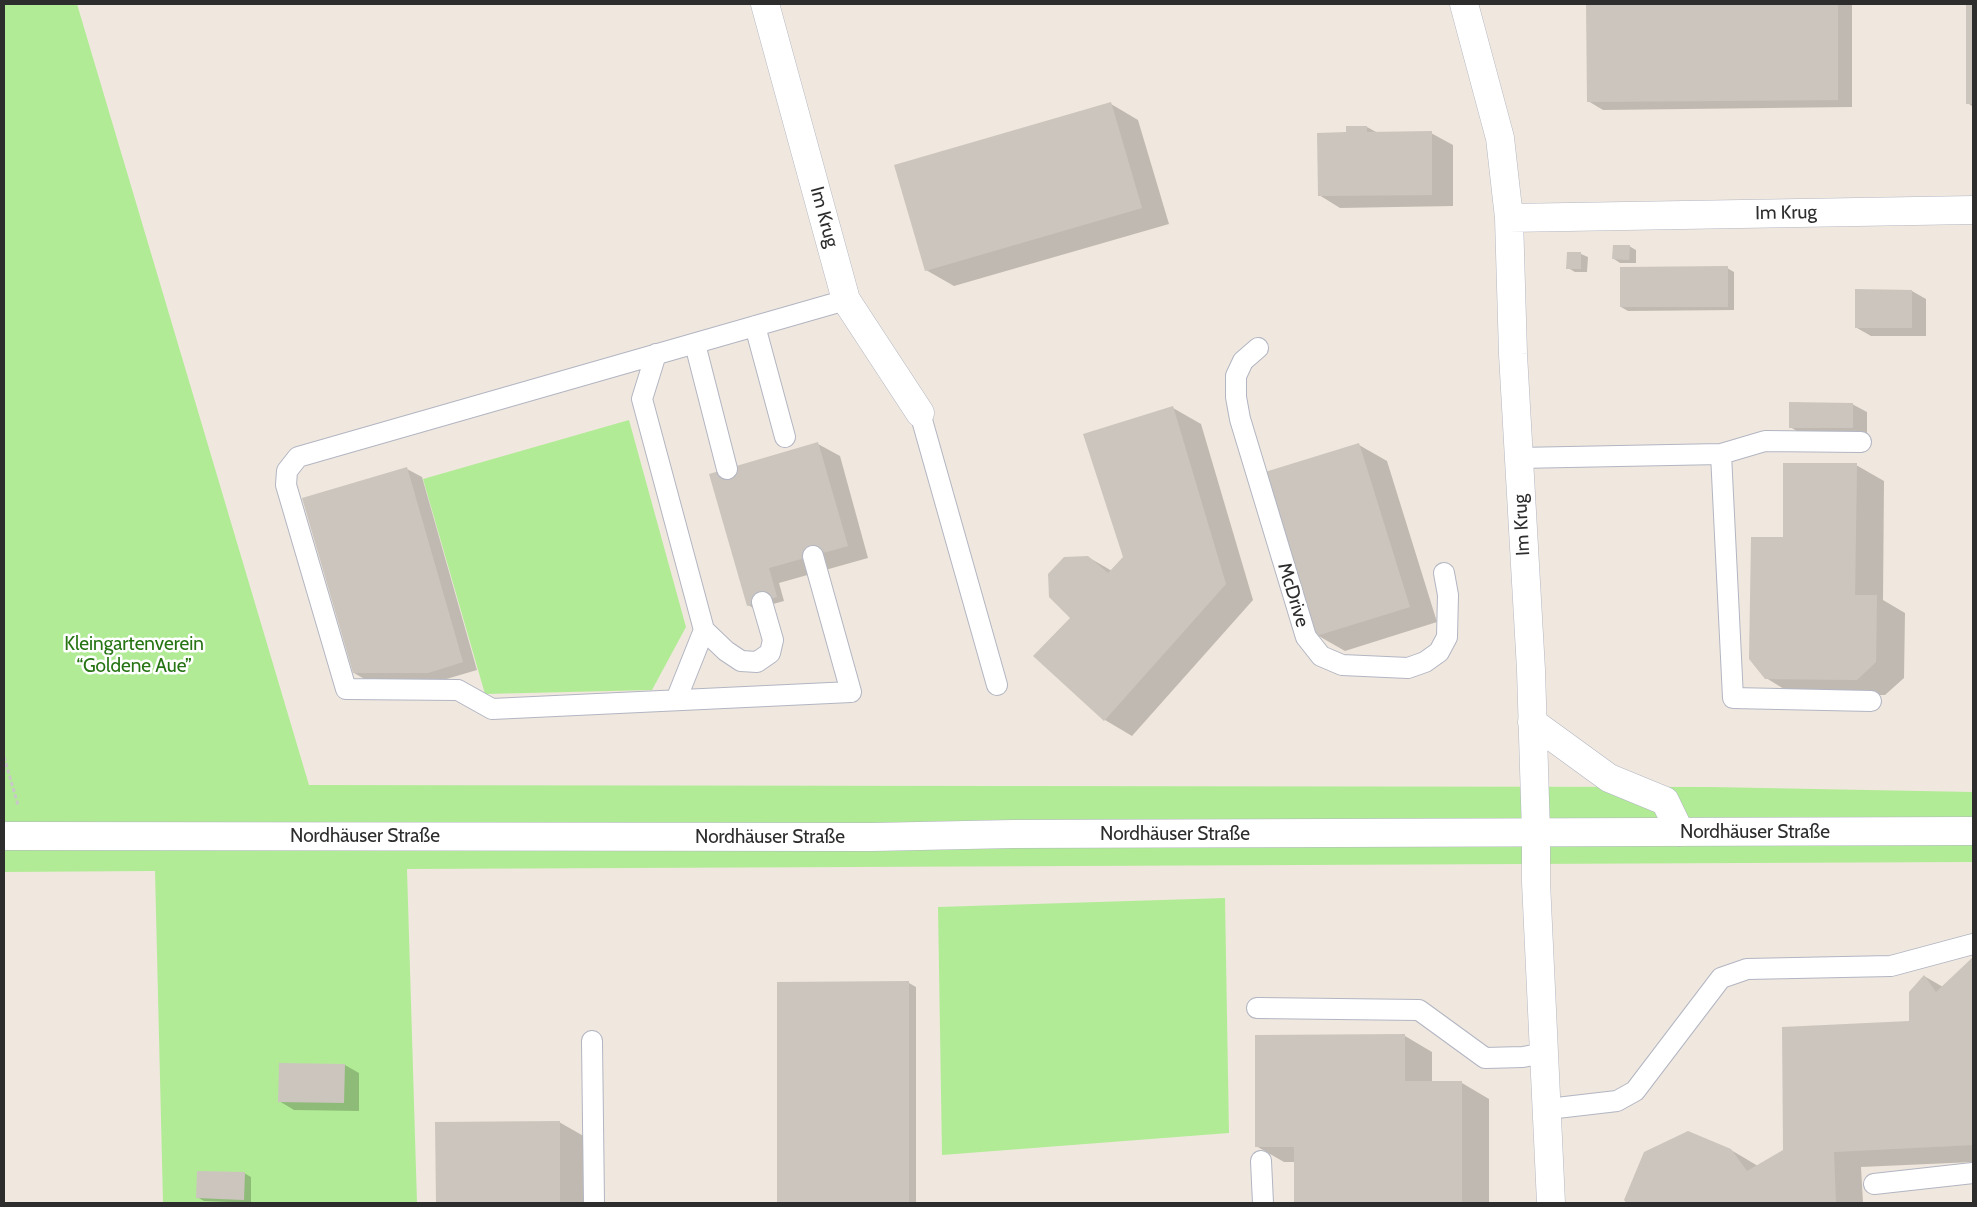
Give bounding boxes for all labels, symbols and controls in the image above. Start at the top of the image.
street label: Im Krug [805,184,843,250]
street label: Im Krug [1755,201,1817,225]
street label: Im Krug [1509,494,1535,556]
street label: McDrive [1272,560,1314,630]
park label: Kleingartenverein “Goldene Aue” [64,633,204,677]
street label: Nordhäuser Straße [1680,821,1830,843]
street label: Nordhäuser Straße [1100,823,1250,845]
street label: Nordhäuser Straße [290,825,440,847]
street label: Nordhäuser Straße [695,826,845,848]

